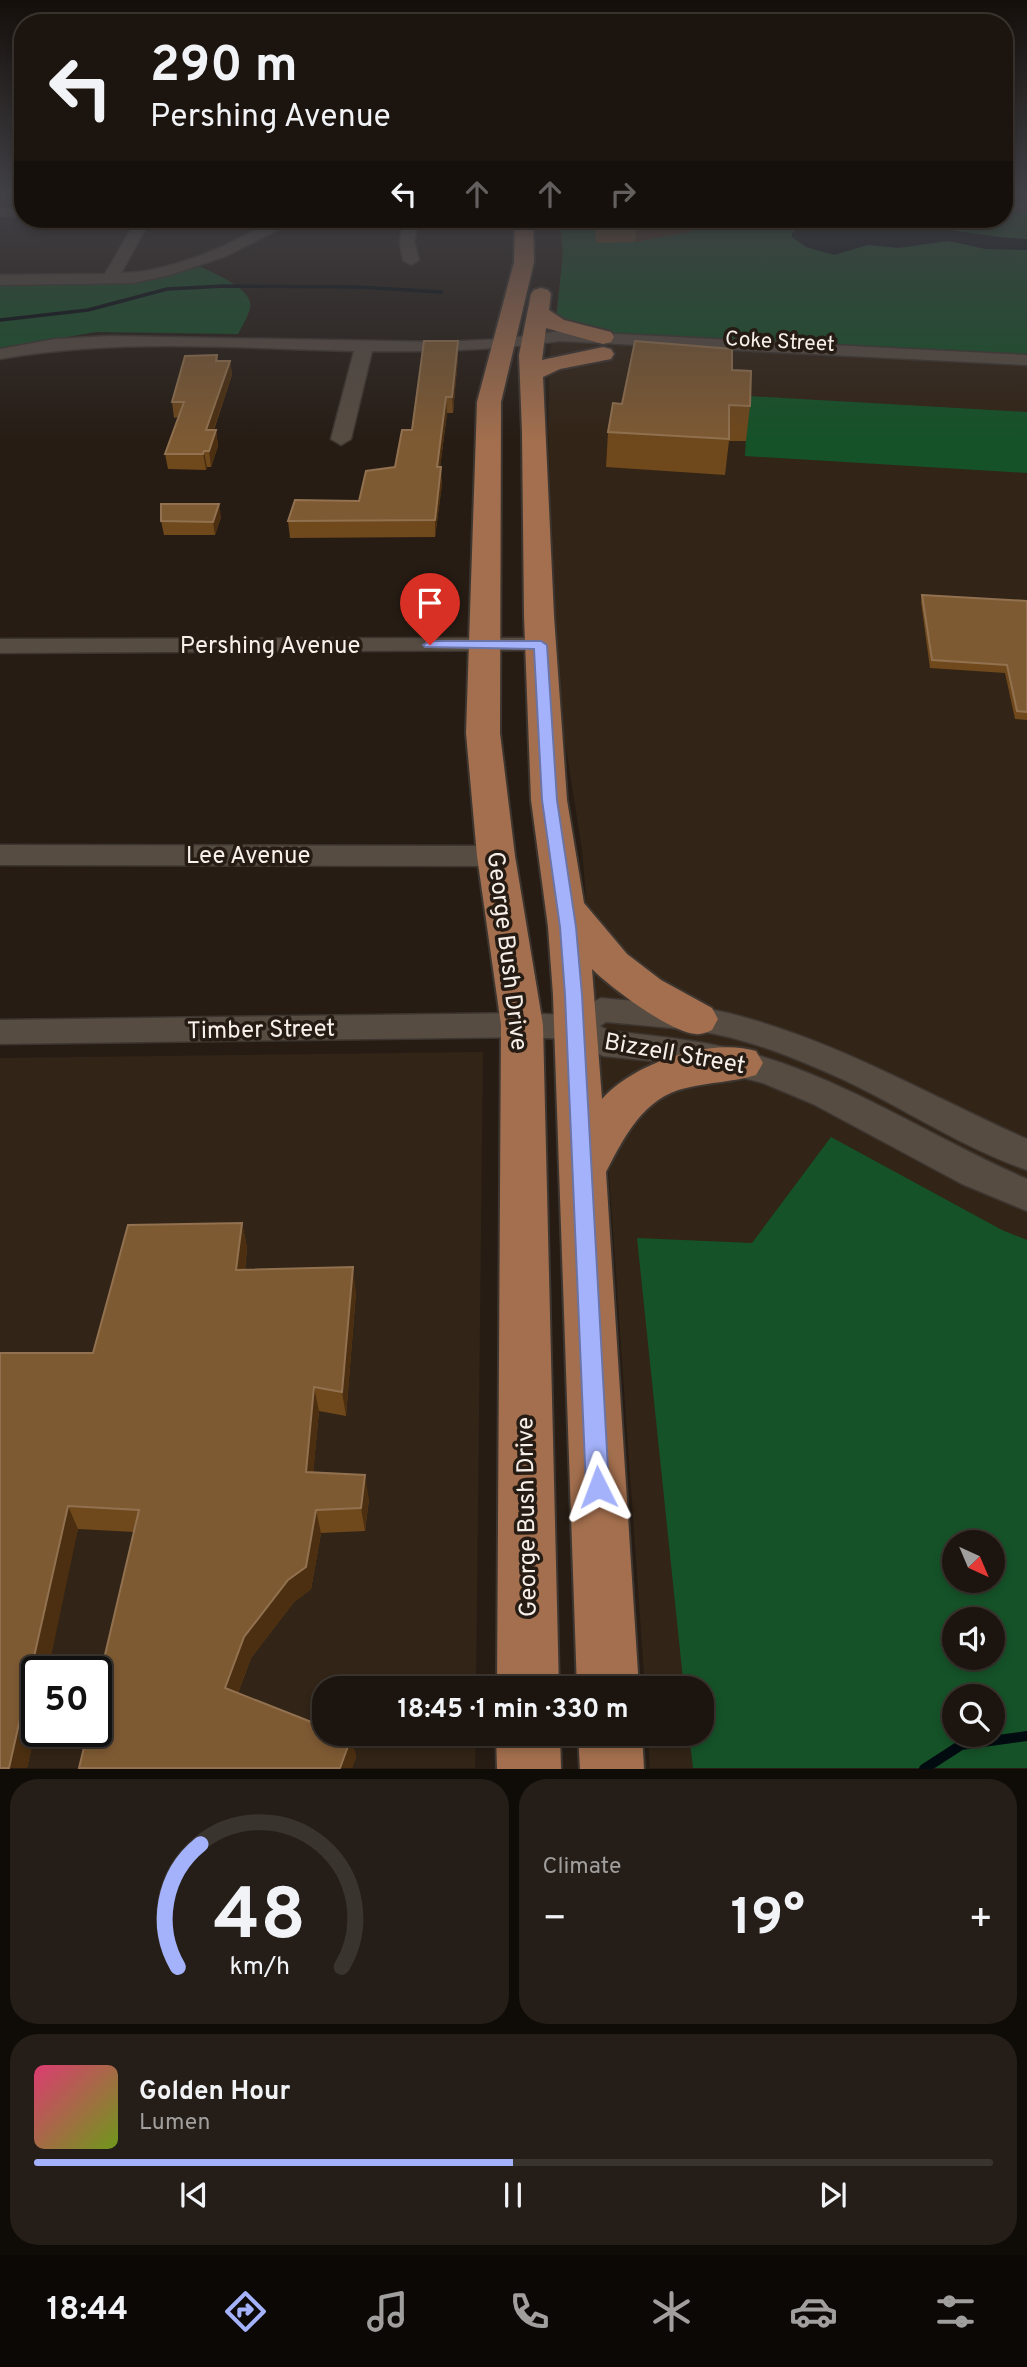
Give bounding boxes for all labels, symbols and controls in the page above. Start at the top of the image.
text: 290 m [150,37,298,99]
icon: left [35,42,126,133]
text: Pershing Avenue [150,98,391,138]
icon: left [385,175,423,213]
icon: ahead [458,175,496,213]
icon: ahead [531,175,569,213]
icon: right [604,175,642,213]
street label: Coke Street [724,326,836,359]
pin [400,573,460,645]
icon: arrive [411,584,449,622]
street label: Pershing Avenue [180,632,360,662]
street label: Lee Avenue [186,842,310,872]
street label: George Bush Drive [479,850,533,1052]
street label: Timber Street [187,1015,336,1047]
street label: Bizzell Street [602,1028,748,1082]
street label: George Bush Drive [511,1417,545,1617]
position arrow [561,1450,635,1524]
north arrow [942,1530,1004,1592]
map controls [942,1530,1005,1747]
button: sound [942,1607,1005,1670]
speed limit sign: 50 [21,1656,112,1747]
button: search [942,1684,1005,1747]
text: 18:45 · 1 min · 330 m [397,1694,629,1727]
text: Climate [543,1853,621,1882]
text: 48 [213,1874,306,1966]
text: 19° [731,1887,805,1953]
text: − [543,1896,567,1945]
text: + [968,1896,993,1945]
text: km/h [229,1952,290,1984]
text: Golden Hour [139,2076,290,2109]
text: Lumen [139,2109,210,2138]
icon: previous [175,2176,213,2214]
icon: pause [494,2176,532,2214]
icon: next [814,2176,852,2214]
icon: directions [221,2287,270,2336]
icon: music [363,2287,412,2336]
icon: phone [505,2287,554,2336]
icon: climate [647,2287,696,2336]
icon: car [789,2287,838,2336]
icon: filters [931,2287,980,2336]
text: 18:44 [47,2291,128,2331]

